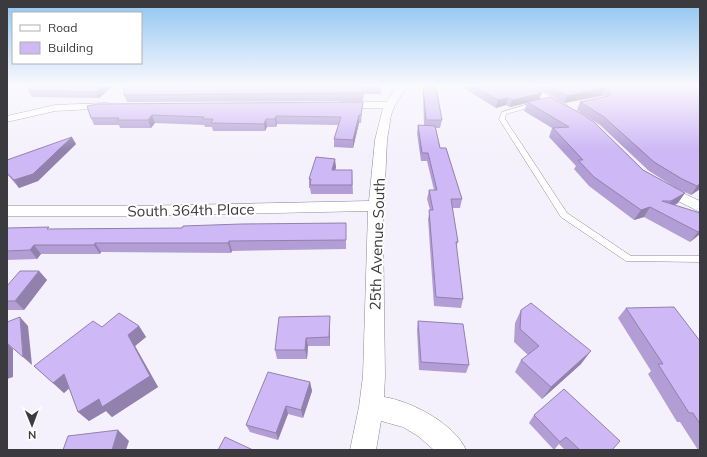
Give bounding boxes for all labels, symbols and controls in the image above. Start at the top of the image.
legend [12,12,142,64]
text: Road [48,20,77,35]
text: Building [48,40,93,55]
street label: 25th Avenue South [365,177,389,311]
street label: South 364th Place [127,199,255,221]
north arrow [12,405,52,445]
text: N [28,428,36,442]

